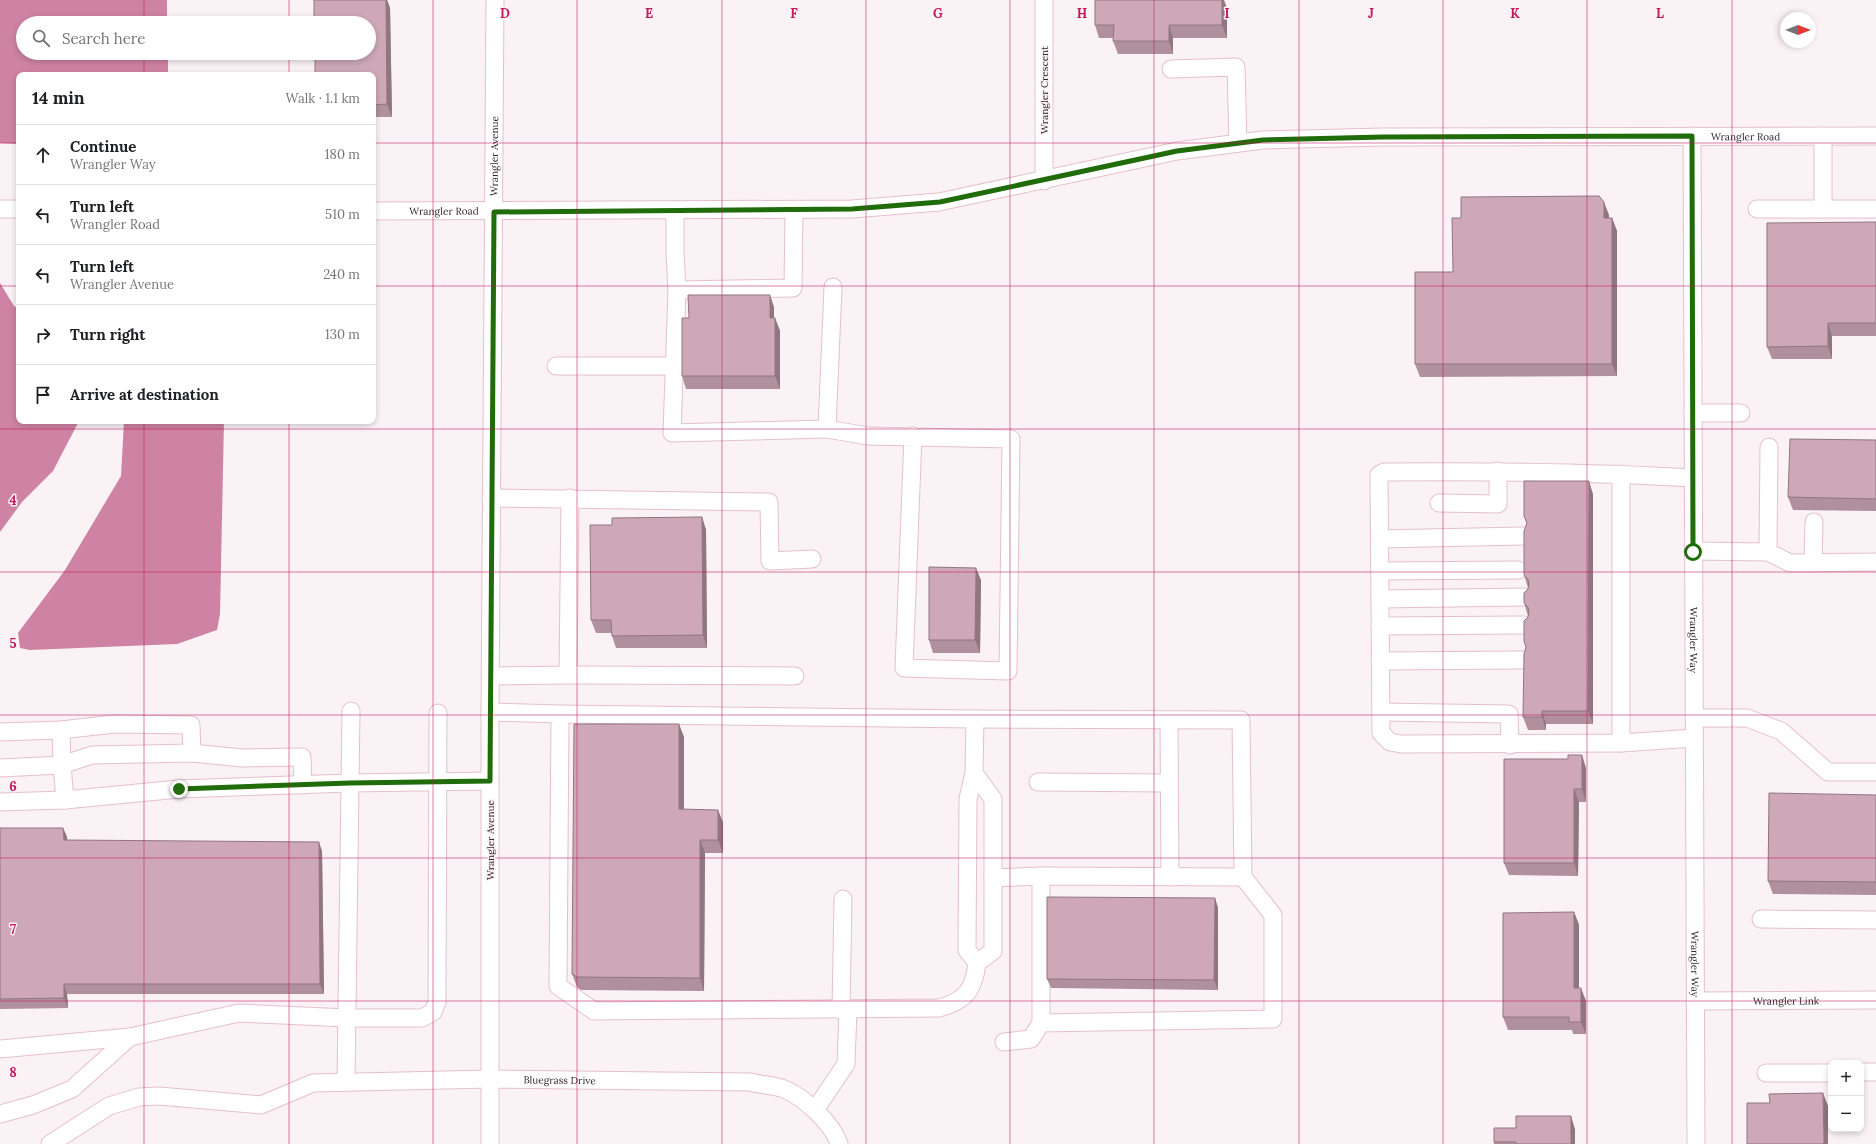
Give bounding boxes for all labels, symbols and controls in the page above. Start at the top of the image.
text: D [500,5,510,22]
text: E [645,5,653,22]
text: F [790,5,798,22]
text: G [933,5,943,22]
text: H [1077,5,1087,22]
text: I [1224,5,1230,22]
text: J [1368,5,1374,22]
text: K [1510,5,1520,22]
text: L [1656,5,1664,22]
north arrow [1780,12,1816,48]
search box [16,16,376,60]
icon: search [30,27,52,49]
text: Search here [62,29,145,48]
street label: Wrangler Crescent [1038,46,1051,134]
text: 14 min [32,87,85,109]
text: Walk · 1.1 km [286,90,360,107]
street label: Wrangler Avenue [487,115,501,196]
street label: Wrangler Road [1711,130,1780,143]
text: Continue [70,137,136,156]
icon: ahead [32,144,54,166]
text: 180 m [325,146,360,163]
text: Wrangler Way [70,156,156,173]
text: Turn left [70,197,134,216]
icon: left [32,204,54,226]
street label: Wrangler Road [409,204,479,217]
text: 510 m [325,206,360,223]
text: Wrangler Road [70,216,160,233]
text: Turn left [70,257,134,276]
icon: left [32,264,54,286]
text: 240 m [323,266,360,283]
text: Wrangler Avenue [70,276,174,293]
icon: right [32,324,54,346]
text: Turn right [70,325,146,344]
text: 130 m [325,326,360,343]
icon: arrive [32,384,54,406]
text: Arrive at destination [70,385,219,404]
text: 4 [9,492,17,509]
route start [1684,543,1702,561]
street label: Wrangler Way [1687,607,1701,674]
text: 5 [9,635,17,652]
text: 6 [9,778,17,795]
route end [170,780,188,798]
street label: Wrangler Avenue [484,799,497,880]
text: 7 [10,921,16,938]
street label: Wrangler Way [1689,931,1702,998]
street label: Wrangler Link [1753,994,1820,1007]
map controls [1828,1060,1864,1132]
button: + [1828,1060,1864,1096]
text: 8 [9,1064,17,1081]
street label: Bluegrass Drive [523,1073,596,1087]
button: − [1828,1096,1864,1132]

